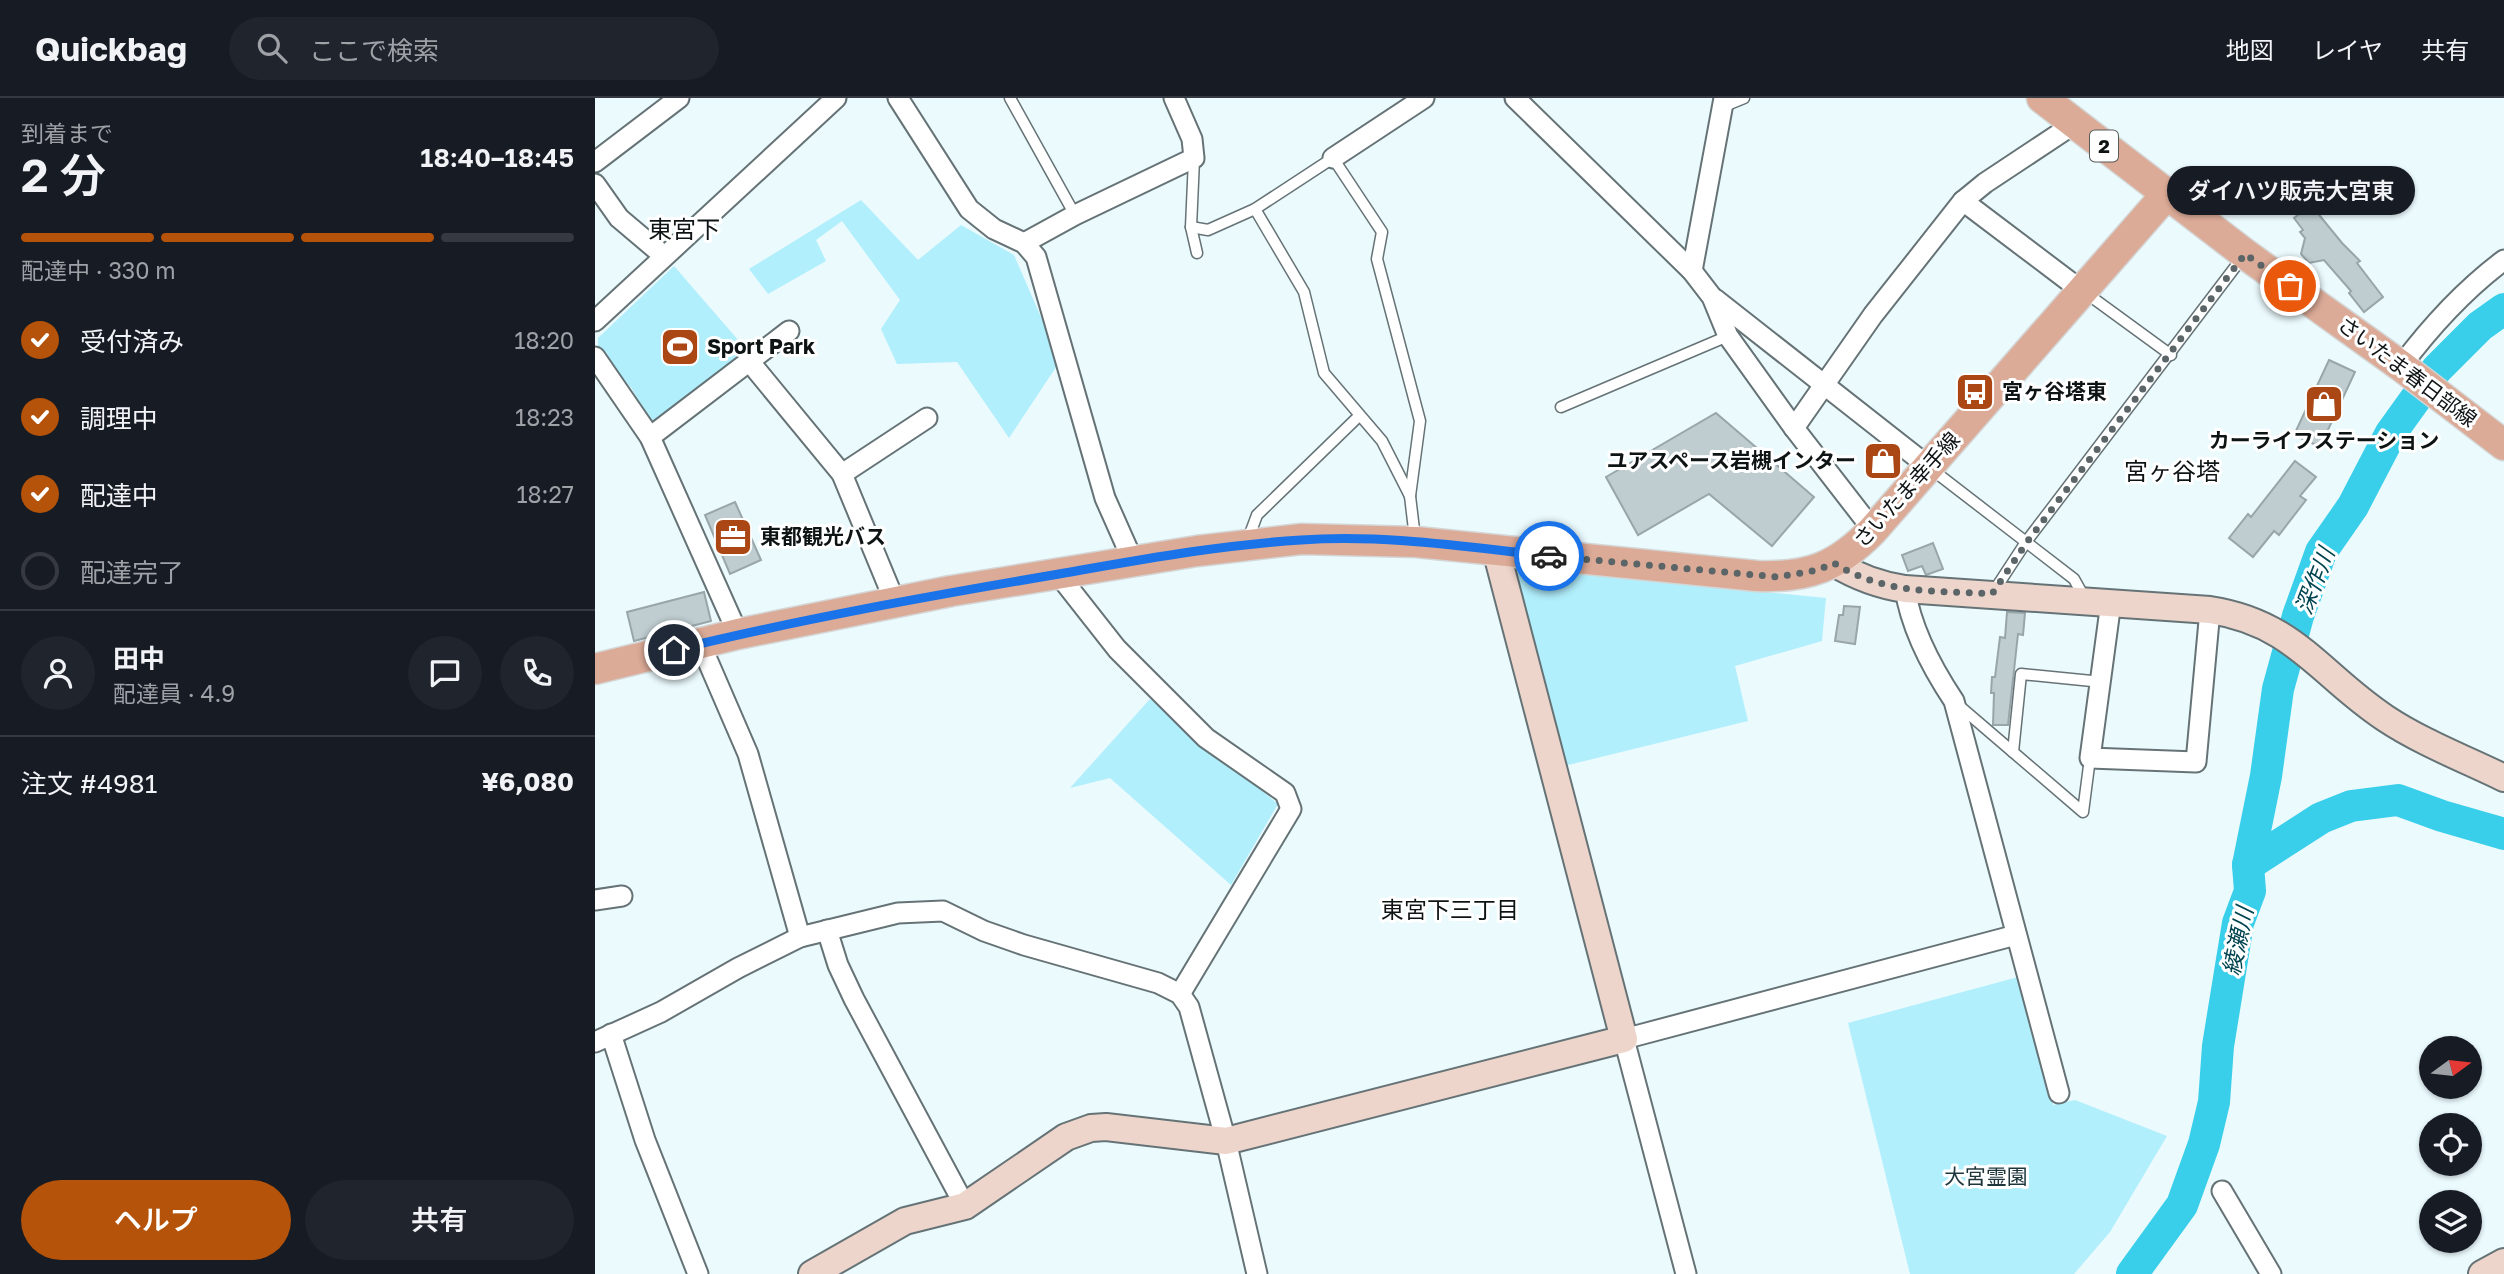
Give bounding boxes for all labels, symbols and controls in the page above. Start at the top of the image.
search box [229,17,719,80]
text: Quickbag [35,29,187,68]
icon: search [253,29,291,67]
text: ここで検索 [309,35,439,66]
text: 地図 [2226,35,2274,64]
text: レイヤ [2312,35,2383,64]
text: 共有 [2421,35,2469,64]
text: 到着まで [21,119,113,147]
road number: 2 [2090,130,2118,162]
text: 18:40–18:45 [420,142,574,173]
text: 2 分 [21,147,106,202]
callout: ダイハツ販売大宮東 [2166,167,2414,216]
text: ダイハツ販売大宮東 [2188,176,2394,204]
district label: 東宮下 [648,214,720,243]
text: 配達中 · 330 m [21,256,176,284]
pin [2260,256,2320,316]
icon: bag [2271,267,2309,305]
street label: さいたま春日部線 [2333,310,2482,432]
icon: check [21,321,59,359]
text: 受付済み [80,326,184,357]
text: 18:20 [514,326,574,354]
sports icon: Sport Park [659,326,701,368]
place label: Sport Park [707,333,815,359]
bus stop icon: 宮ヶ谷塔東 [1954,371,1996,413]
place label: 宮ヶ谷塔東 [2002,378,2107,404]
shop icon: カーライフステーション [2303,383,2345,425]
icon: check [21,398,59,436]
text: 調理中 [80,403,158,434]
text: 18:23 [515,403,574,431]
street label: さいたま幸手線 [1848,426,1965,552]
place label: カーライフステーション [2209,427,2439,453]
shop icon: ユアスペース岩槻インター [1862,440,1904,482]
place label: ユアスペース岩槻インター [1607,447,1856,473]
district label: 宮ヶ谷塔 [2124,456,2220,485]
icon: check [21,475,59,513]
text: 配達中 [80,480,158,511]
text: 18:27 [516,480,574,508]
office icon: 東都観光バス [712,516,754,558]
courier [1514,521,1584,591]
place label: 東都観光バス [760,523,886,549]
icon: car [1530,537,1568,575]
water label: 深作川 [2289,541,2341,618]
text: 配達完了 [80,557,184,588]
pin [644,620,704,680]
icon: home [655,631,693,669]
button: person [21,636,95,710]
button: chat [408,636,482,710]
button: phone [500,636,574,710]
text: 田中 [113,643,165,674]
text: 配達員 · 4.9 [113,679,235,707]
text: ¥6,080 [482,766,574,797]
text: 注文 #4981 [21,768,157,799]
district label: 東宮下三丁目 [1381,895,1519,923]
water label: 綾瀬川 [2216,901,2259,977]
north arrow [2419,1036,2481,1099]
map controls [2419,1036,2482,1253]
button: locate [2419,1113,2482,1176]
park label: 大宮霊園 [1944,1163,2028,1189]
button: ヘルプ [21,1180,291,1260]
button: 共有 [305,1180,574,1260]
button: layers [2419,1190,2482,1253]

